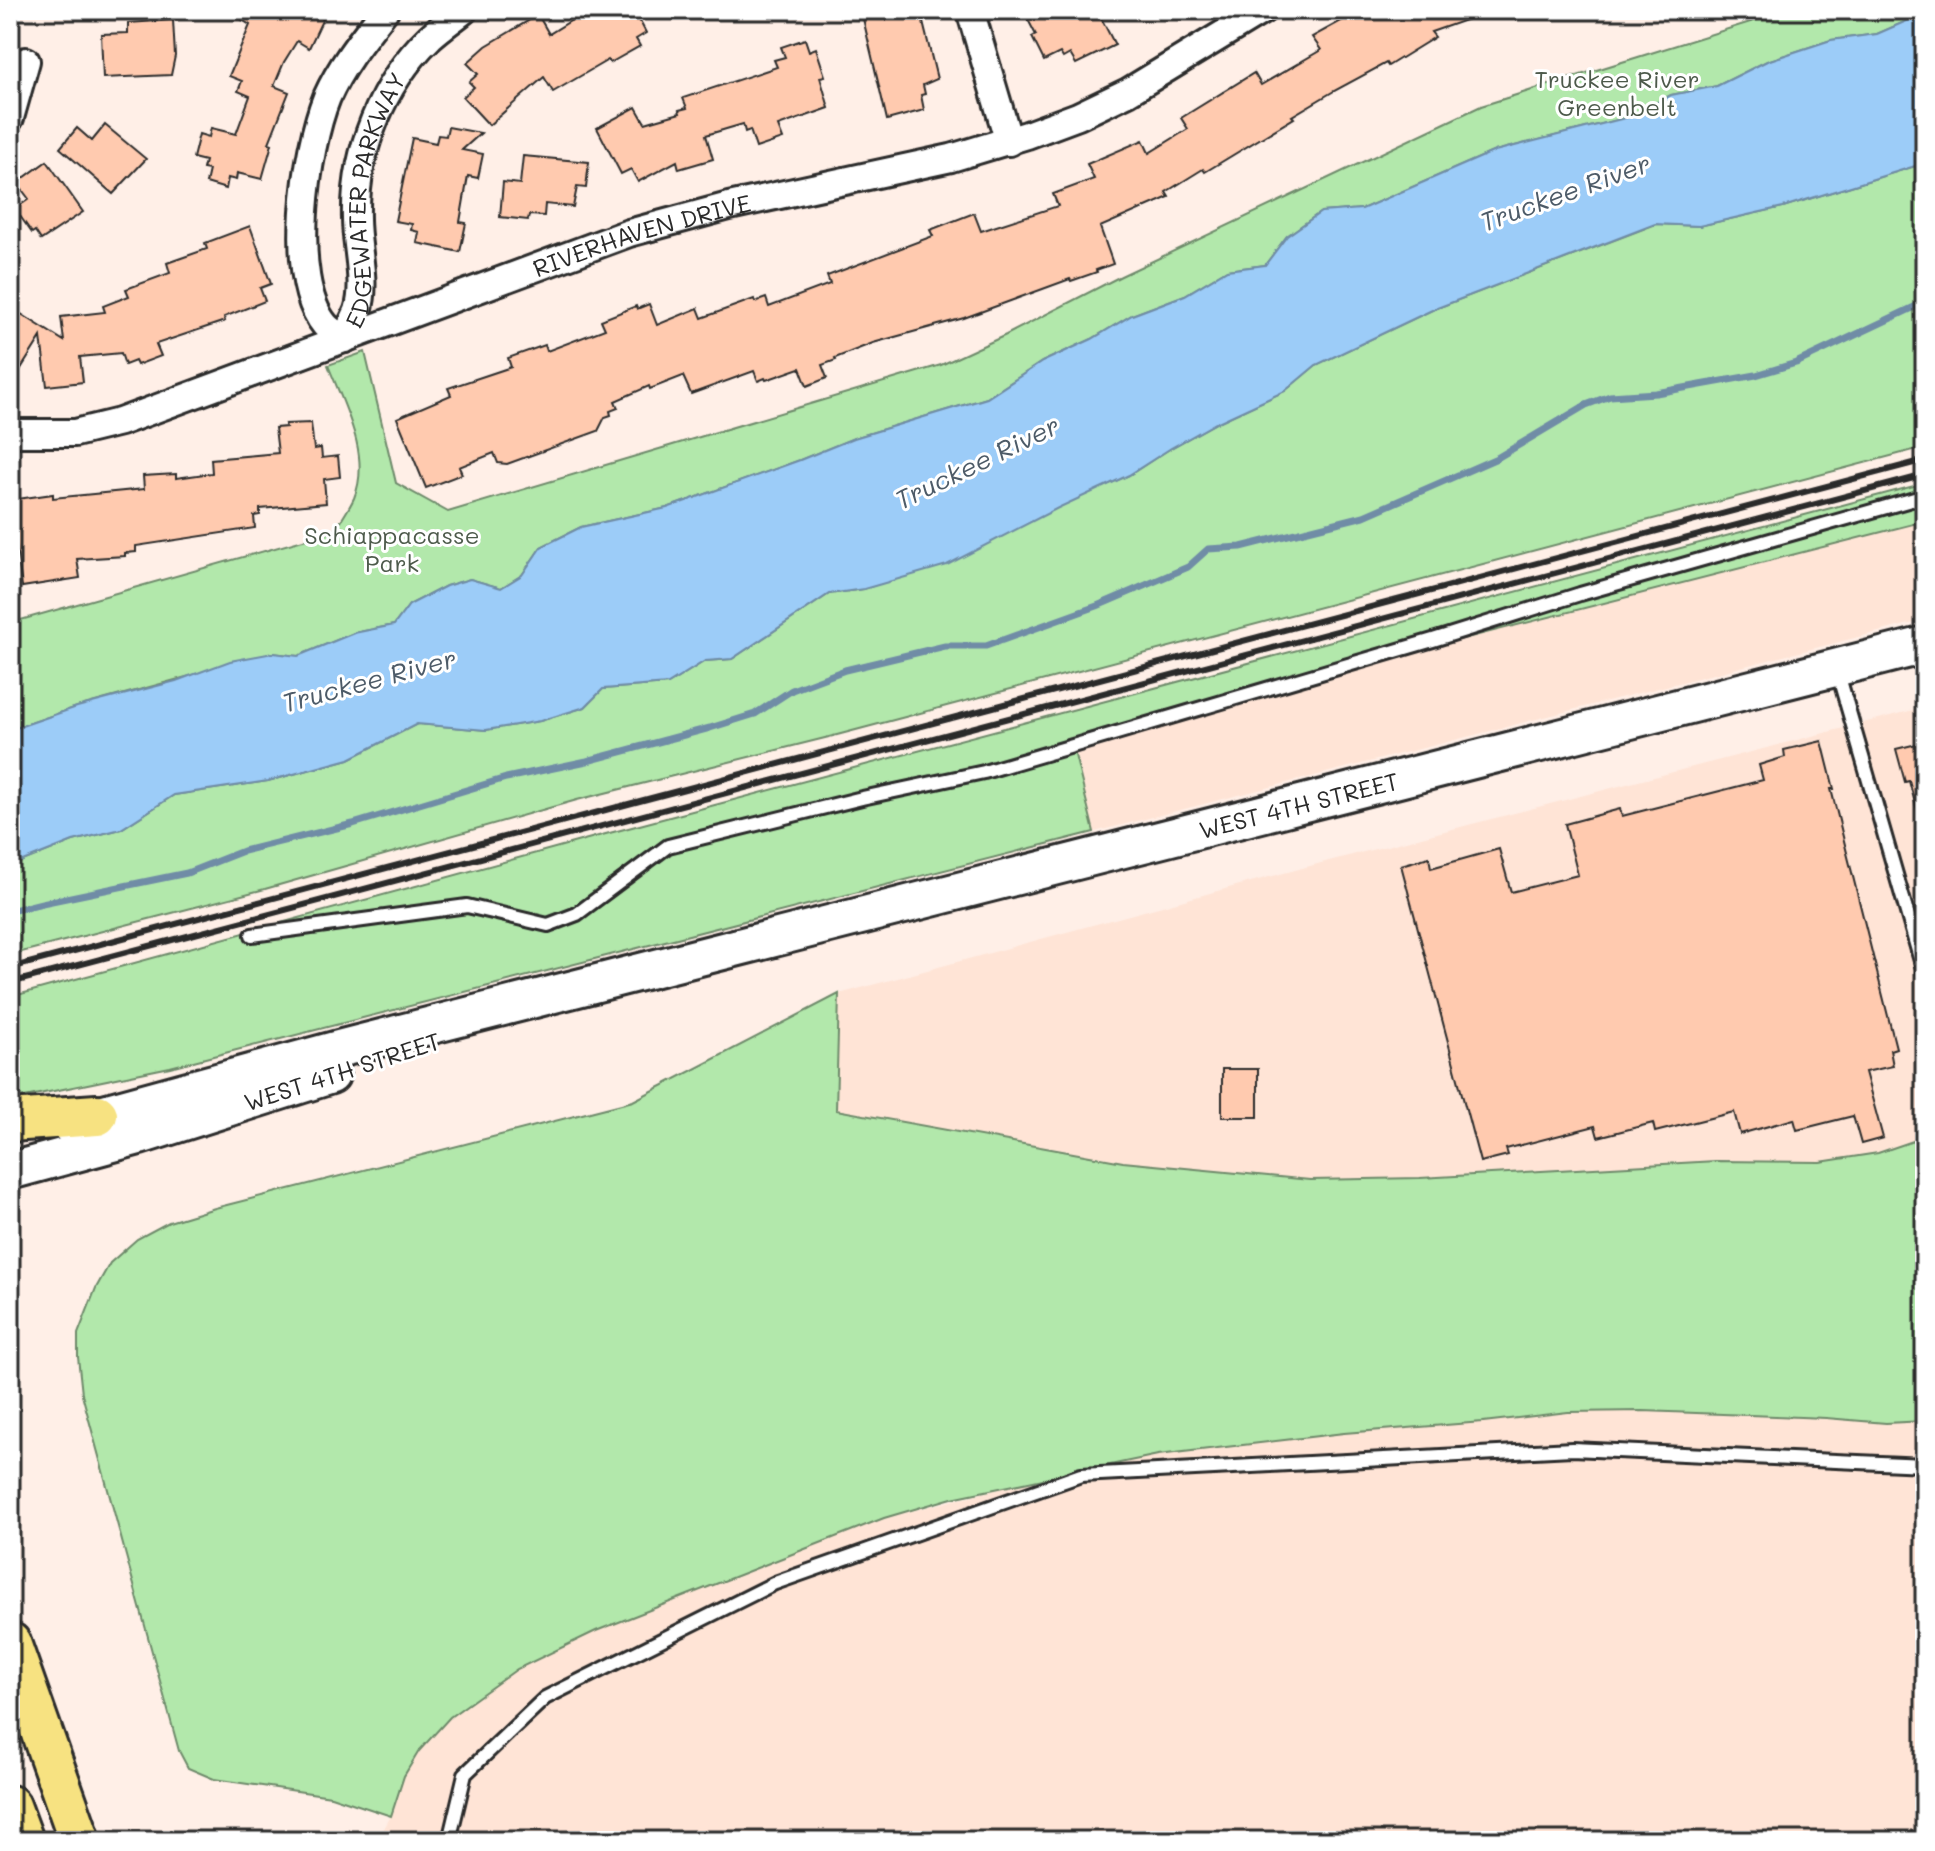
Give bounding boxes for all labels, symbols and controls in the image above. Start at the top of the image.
park label: Truckee River Greenbelt [1534,63,1700,122]
street label: EDGEWATER PARKWAY [337,66,412,332]
water label: Truckee River [1475,145,1655,239]
street label: RIVERHAVEN DRIVE [528,186,753,283]
water label: Truckee River [889,408,1065,516]
park label: Schiappacasse Park [304,519,480,578]
water label: Truckee River [278,640,460,720]
street label: WEST 4TH STREET [1195,764,1402,845]
street label: WEST 4TH STREET [240,1025,444,1117]

